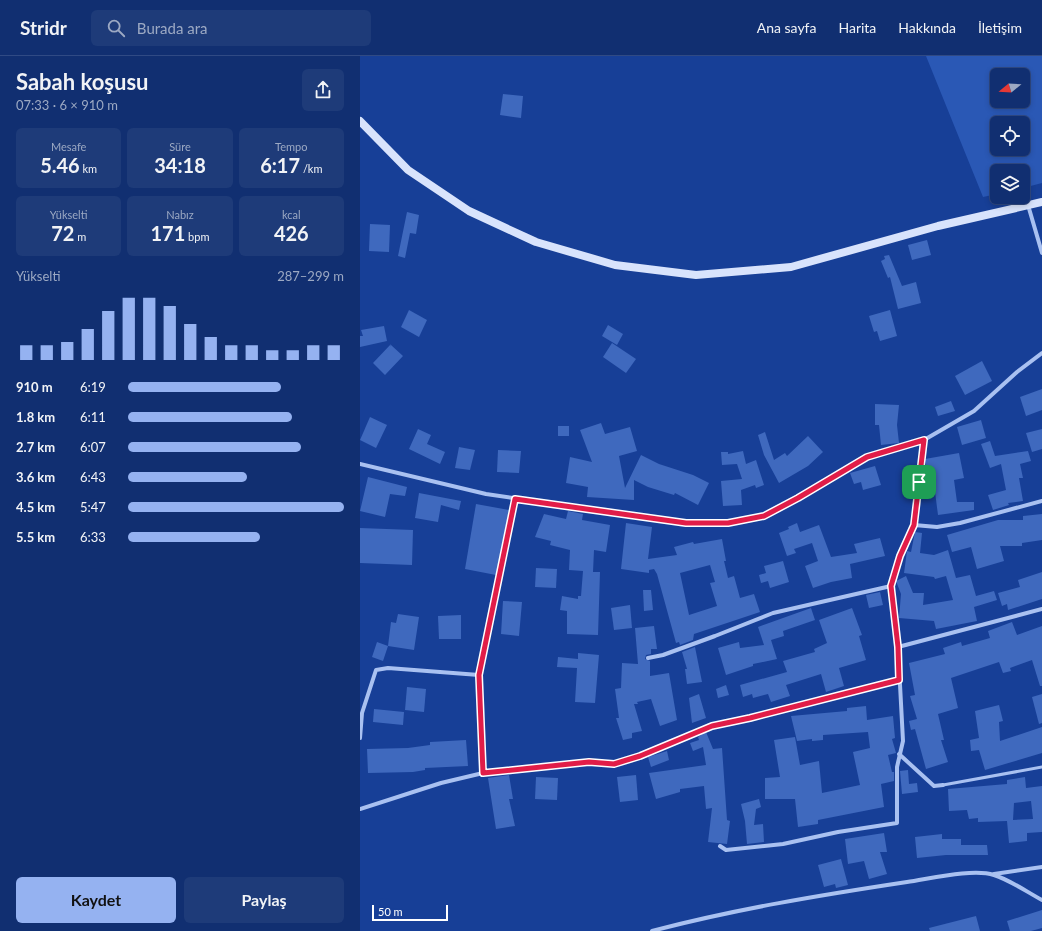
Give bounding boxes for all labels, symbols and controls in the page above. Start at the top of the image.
search box [91,10,371,46]
text: Stridr [20,16,67,39]
icon: search [105,17,127,39]
text: Burada ara [137,19,208,37]
text: Ana sayfa [757,19,816,36]
text: Harita [838,19,876,36]
text: Hakkında [898,19,956,36]
text: İletişim [978,19,1022,36]
text: Sabah koşusu [16,68,148,95]
north arrow [990,68,1030,108]
map controls [990,68,1030,204]
button: share [302,69,344,111]
text: 07:33 · 6 × 910 m [16,97,118,113]
button: locate [990,116,1030,156]
text: Mesafe [51,140,86,153]
text: Süre [169,140,191,153]
text: Tempo [275,140,308,153]
text: 5.46 [40,153,80,177]
text: 34:18 [154,153,206,177]
text: 6:17 [260,153,300,177]
text: km [80,162,97,175]
text: /km [300,162,323,175]
button: layers [990,164,1030,204]
text: Yükselti [50,208,87,221]
text: Nabız [166,208,194,221]
text: kcal [282,208,301,221]
text: 72 [51,221,74,245]
text: 171 [150,221,185,245]
text: 426 [274,221,309,245]
text: m [74,230,86,243]
text: bpm [185,230,210,243]
text: Yükselti [16,268,60,284]
text: 287–299 m [277,268,344,284]
text: 910 m [16,379,53,395]
text: 6:19 [80,379,106,395]
text: 1.8 km [16,409,55,425]
text: 6:11 [80,409,106,425]
text: 2.7 km [16,439,55,455]
text: 6:07 [80,439,106,455]
pin [902,465,936,499]
text: 3.6 km [16,469,55,485]
text: 6:43 [80,469,106,485]
icon: arrive [908,471,930,493]
text: 4.5 km [16,499,55,515]
text: 5:47 [80,499,106,515]
text: 5.5 km [16,529,55,545]
text: 6:33 [80,529,106,545]
button: Kaydet [16,877,176,923]
button: Paylaş [184,877,344,923]
scale bar [372,903,448,922]
text: 50 m [378,905,403,918]

